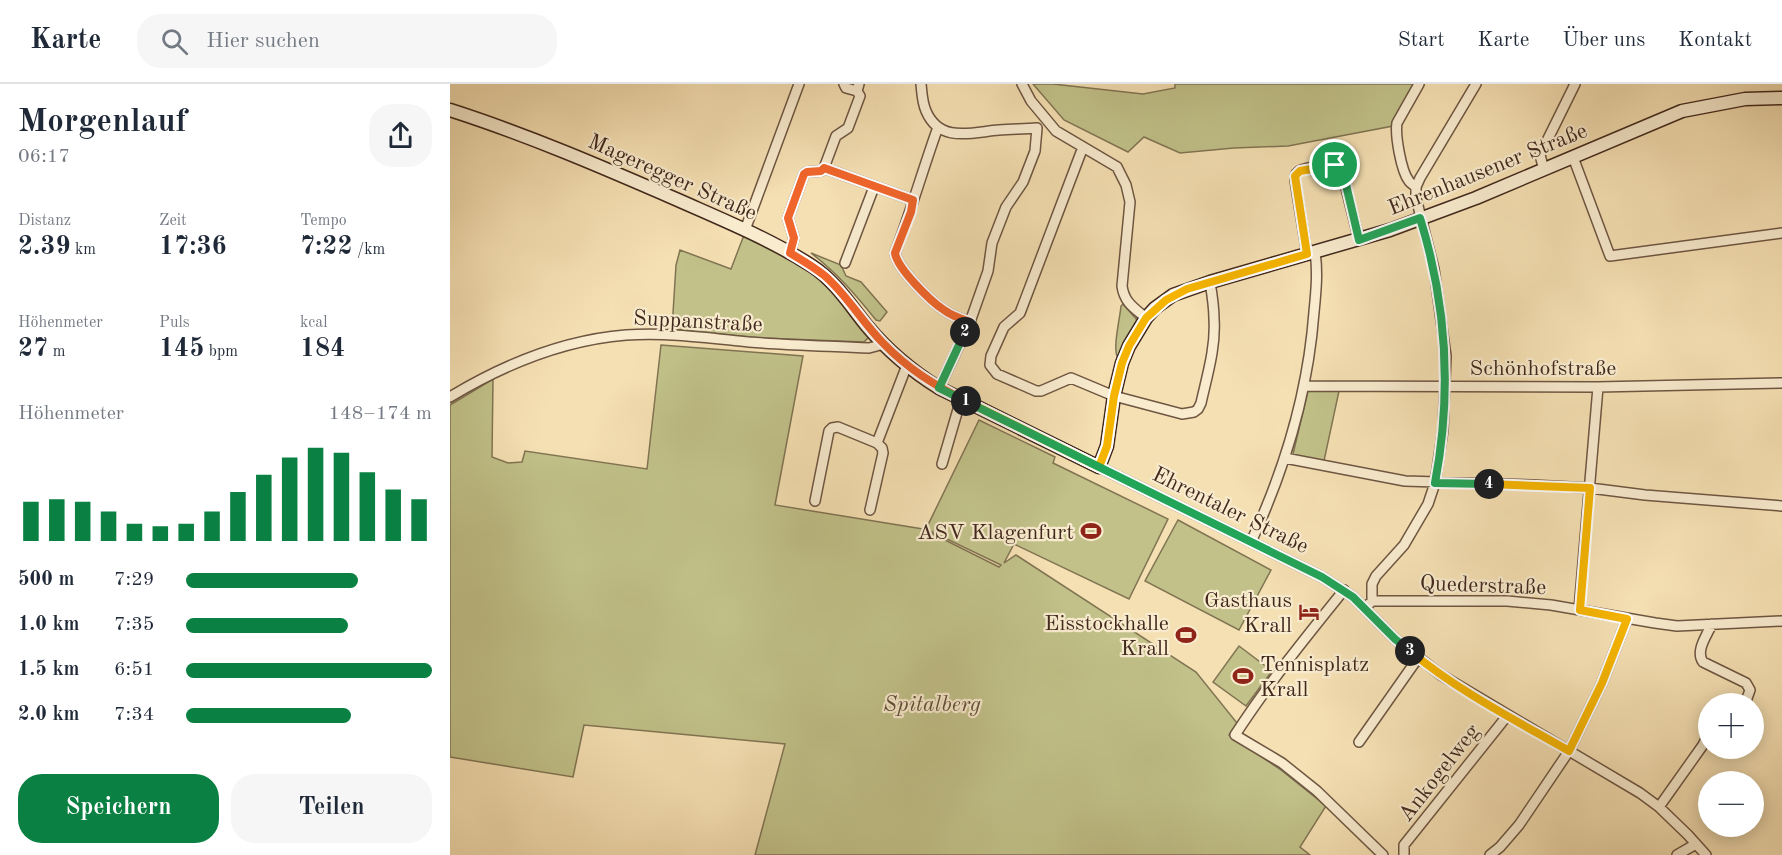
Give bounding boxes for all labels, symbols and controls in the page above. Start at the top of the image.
search box [137,14,557,68]
icon: search [158,25,191,58]
text: Karte [30,27,101,55]
text: Hier suchen [206,30,320,52]
text: Start [1398,30,1445,51]
text: Karte [1478,30,1529,51]
text: Über uns [1562,30,1645,51]
text: Kontakt [1678,30,1752,51]
button: share [369,104,432,167]
text: Morgenlauf [18,106,187,139]
street label: Ehrenhausener Straße [1385,120,1590,220]
street label: Mageregger Straße [584,131,760,225]
pin [1309,139,1360,190]
text: 06:17 [18,147,70,167]
icon: arrive [1318,148,1351,181]
text: Distanz [18,213,71,229]
text: Zeit [159,213,187,229]
text: Tempo [300,213,347,229]
text: 2.39 [18,234,71,260]
text: 17:36 [159,234,227,260]
text: 7:22 [300,234,353,260]
text: km [71,242,96,258]
text: /km [353,242,385,258]
street label: Suppanstraße [633,308,763,336]
text: Höhenmeter [18,315,103,331]
text: Puls [159,315,190,331]
text: kcal [300,315,328,331]
pin: 2 [950,317,980,347]
text: 2 [960,324,970,340]
text: 27 [18,336,48,362]
text: 145 [159,336,204,362]
text: 184 [300,336,345,362]
text: m [48,344,65,360]
text: bpm [204,344,238,360]
street label: Schönhofstraße [1470,358,1616,380]
pin: 1 [951,386,981,416]
text: 1 [961,393,971,409]
text: Höhenmeter [18,404,124,424]
text: 148–174 m [329,404,432,424]
street label: Ehrentaler Straße [1148,463,1312,558]
pin: 4 [1474,469,1504,499]
text: 4 [1484,476,1494,492]
sports icon: ASV Klagenfurt [1079,519,1103,543]
place label: ASV Klagenfurt [917,522,1074,544]
text: 500 m [18,570,74,590]
text: 7:29 [114,570,154,590]
street label: Quederstraße [1419,573,1547,599]
place label: Gasthaus Krall [1204,590,1292,637]
hotel icon: Gasthaus Krall [1297,600,1321,624]
place label: Eisstockhalle Krall [1044,613,1169,660]
text: 1.0 km [18,615,80,635]
text: 7:35 [114,615,154,635]
sports icon: Eisstockhalle Krall [1174,623,1198,647]
pin: 3 [1395,636,1425,666]
text: 3 [1405,643,1415,659]
place label: Tennisplatz Krall [1260,654,1369,701]
text: 1.5 km [18,660,80,680]
text: 6:51 [114,660,154,680]
sports icon: Tennisplatz Krall [1231,664,1255,688]
map controls [1698,693,1764,837]
button: + [1698,693,1764,759]
park label: Spitalberg [883,694,981,716]
text: 2.0 km [18,705,80,725]
text: 7:34 [114,705,154,725]
street label: Ankogelweg [1395,720,1484,826]
button: − [1698,771,1764,837]
button: Speichern [18,774,219,843]
button: Teilen [231,774,432,843]

